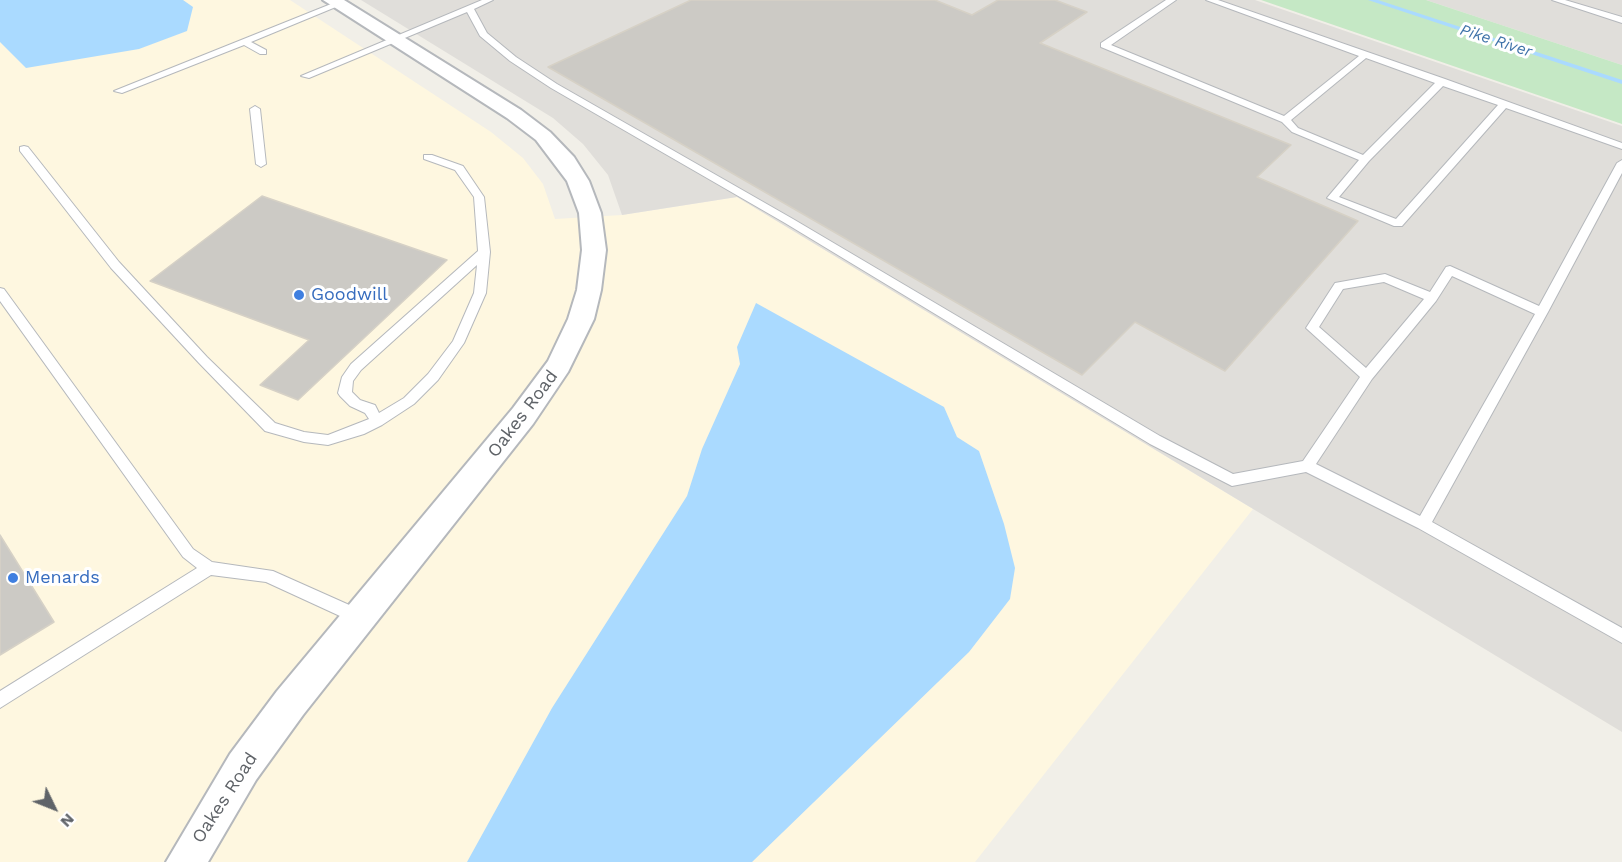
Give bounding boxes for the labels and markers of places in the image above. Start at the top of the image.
place label: Goodwill [311,284,388,306]
marker: Goodwill [292,288,306,302]
place label: Menards [25,567,100,589]
marker: Menards [6,571,20,585]

